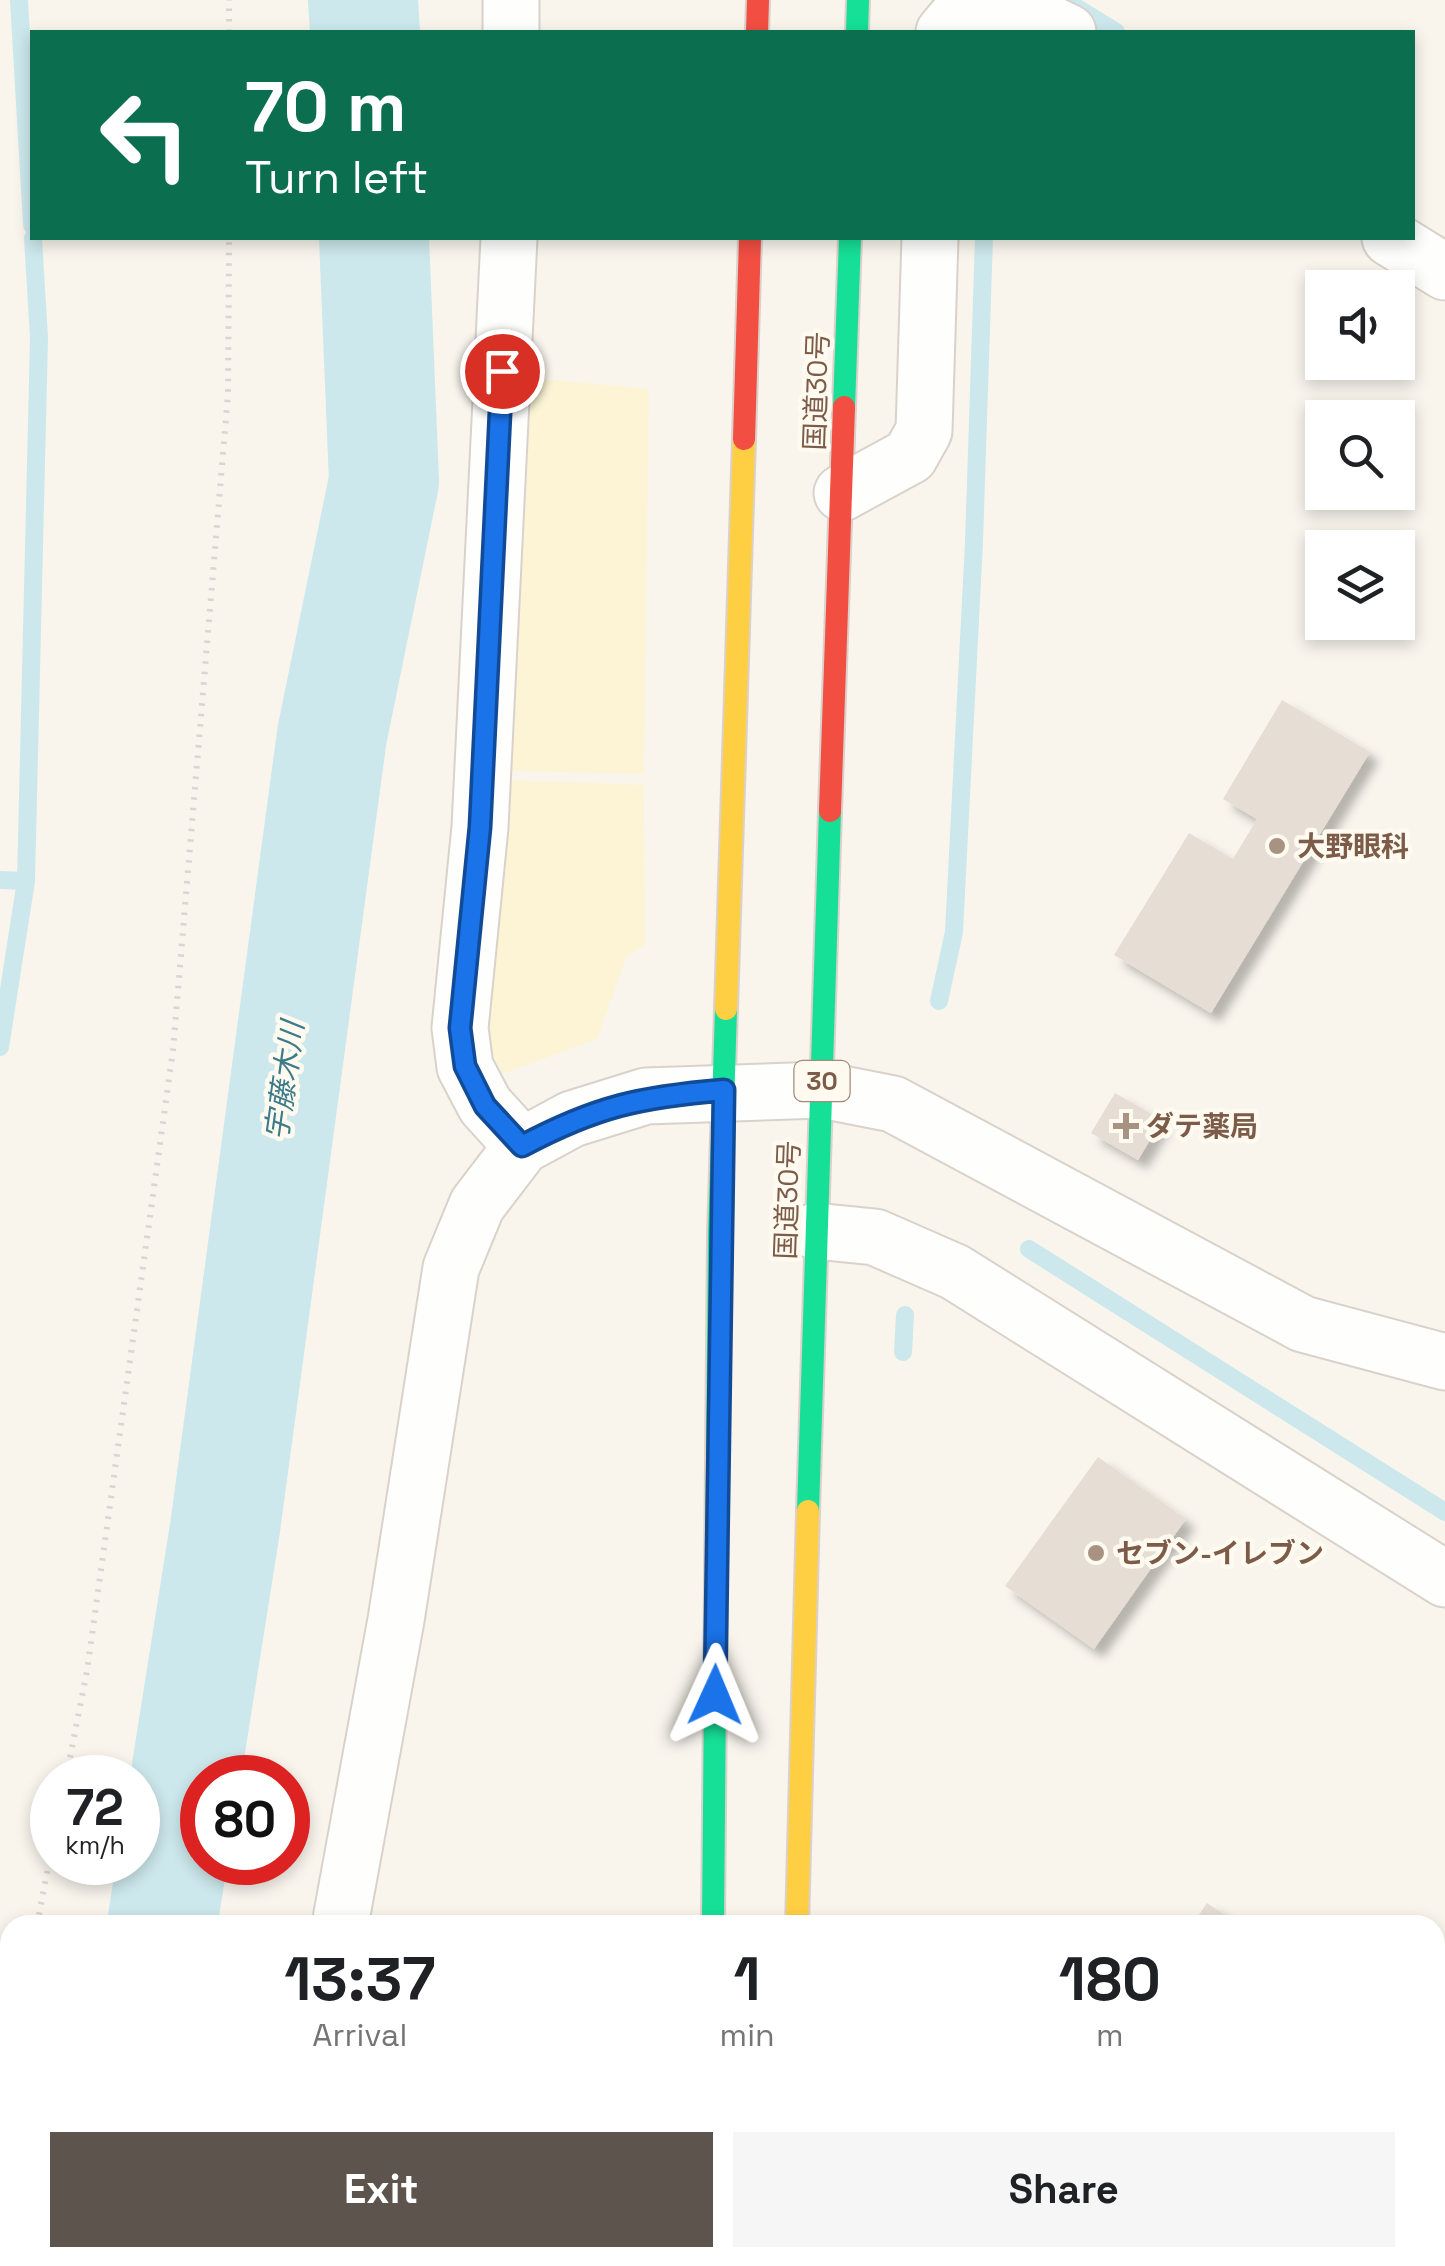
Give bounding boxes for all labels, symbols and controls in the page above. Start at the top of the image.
text: 70 m [245,62,406,151]
icon: left [80,70,210,200]
text: Turn left [245,149,428,206]
map controls [1305,270,1415,640]
button: sound [1305,270,1415,380]
pin [460,329,545,414]
street label: 国道30号 [796,331,836,451]
icon: arrive [475,344,530,399]
button: search [1305,400,1415,510]
button: layers [1305,530,1415,640]
place label: 大野眼科 [1297,828,1409,864]
marker: 大野眼科 [1266,835,1288,857]
water label: 宇藤木川 [257,1016,313,1143]
road number: 30 [794,1061,850,1101]
place label: ダテ薬局 [1146,1108,1258,1144]
marker: ダテ薬局 [1115,1115,1137,1137]
street label: 国道30号 [767,1140,807,1260]
place label: セブン-イレブン [1116,1535,1324,1571]
marker: セブン-イレブン [1085,1542,1107,1564]
position arrow [663,1643,767,1747]
speed limit sign: 80 [180,1755,310,1885]
text: 72 [66,1776,124,1840]
text: km/h [65,1829,125,1861]
text: 13:37 [284,1941,435,2018]
text: 1 [734,1941,761,2018]
text: 180 [1059,1941,1161,2018]
text: Arrival [312,2015,407,2055]
text: min [720,2015,775,2055]
text: m [1096,2015,1124,2055]
button: Exit [50,2132,713,2247]
button: Share [733,2132,1395,2247]

